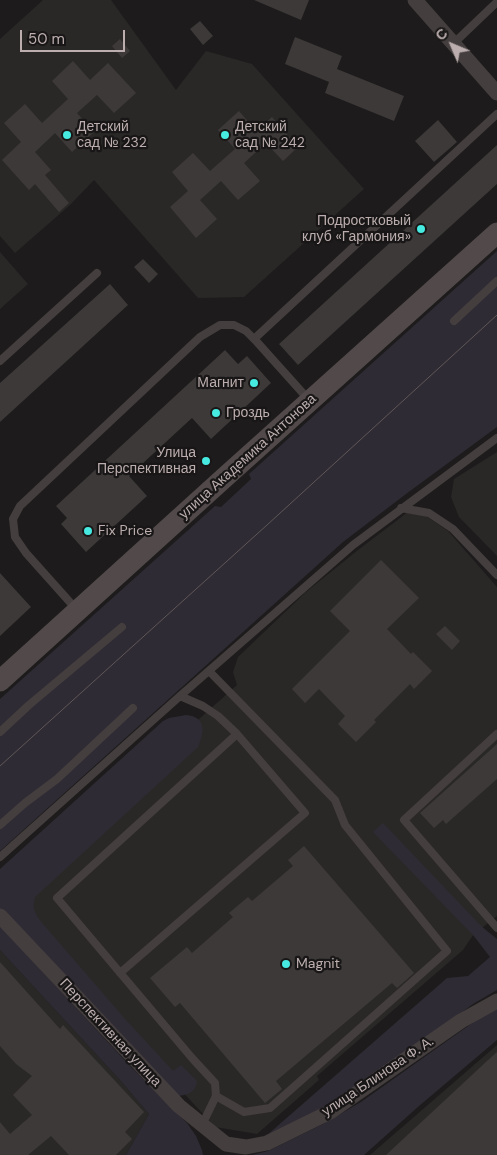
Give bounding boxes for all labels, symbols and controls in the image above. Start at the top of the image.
scale bar [22,20,128,52]
north arrow [427,20,477,70]
text: С [431,24,451,44]
text: 50 m [28,29,65,49]
place label: Детский сад № 232 [77,119,147,152]
place label: Детский сад № 242 [235,119,305,152]
marker: Детский сад № 232 [61,129,73,141]
marker: Детский сад № 242 [219,129,231,141]
place label: Подростковый клуб «Гармония» [302,213,411,246]
marker: Подростковый клуб «Гармония» [415,223,427,235]
place label: Магнит [197,375,244,391]
marker: Магнит [248,377,260,389]
street label: улица Академика Антонова [176,391,320,523]
place label: Гроздь [226,405,270,421]
marker: Гроздь [210,407,222,419]
place label: Улица Перспективная [97,445,196,478]
marker: Улица Перспективная [200,455,212,467]
place label: Fix Price [98,523,152,539]
marker: Fix Price [82,525,94,537]
place label: Magnit [296,956,340,972]
marker: Magnit [280,958,292,970]
street label: Перспективная улица [56,976,164,1090]
street label: улица Блинова Ф. А. [319,1033,437,1121]

